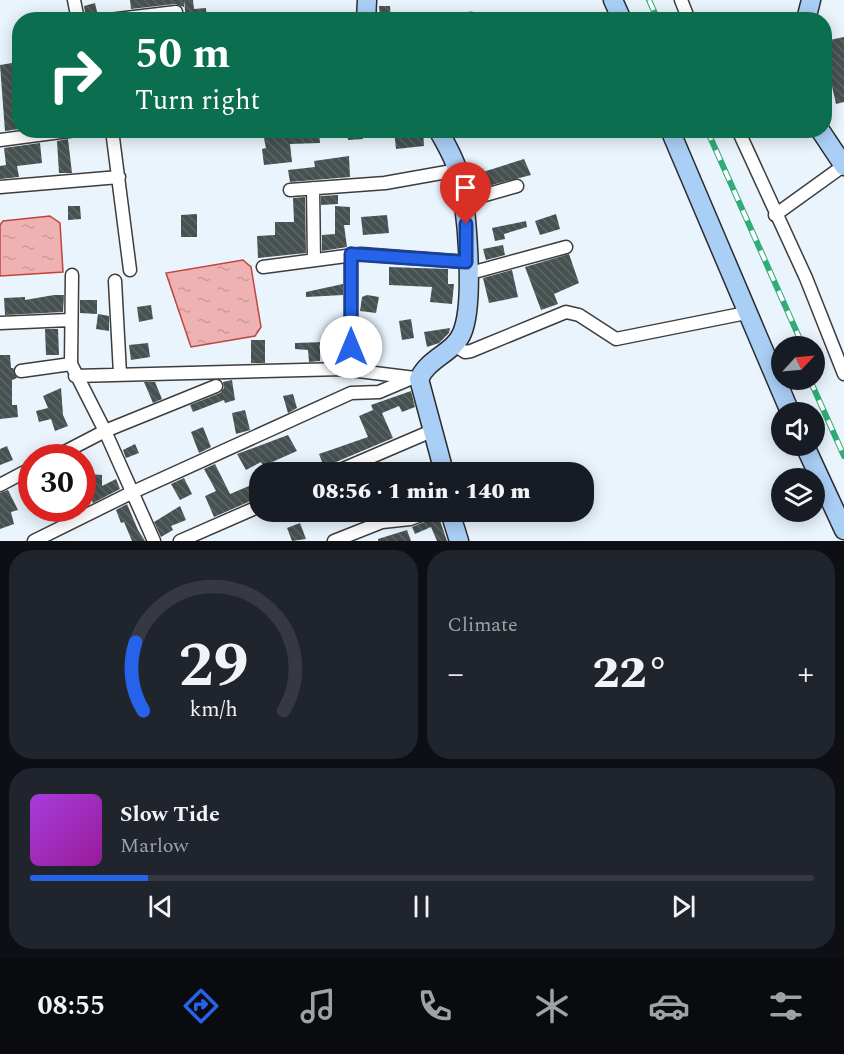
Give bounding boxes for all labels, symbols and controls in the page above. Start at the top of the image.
text: 50 m [135,23,230,86]
icon: right [36,36,114,114]
text: Turn right [135,80,260,122]
pin [440,162,491,224]
icon: arrive [449,171,482,204]
position arrow [319,315,383,379]
north arrow [771,336,825,390]
map controls [771,336,825,522]
button: sound [771,402,825,456]
speed limit sign: 30 [18,444,96,522]
button: layers [771,468,825,522]
text: 08:56 · 1 min · 140 m [312,475,531,508]
text: Climate [448,610,518,640]
text: 29 [178,619,248,714]
text: 22° [592,639,669,708]
text: − [448,649,464,699]
text: + [797,649,814,699]
text: km/h [189,694,237,727]
text: Slow Tide [120,798,220,831]
text: Marlow [120,831,189,861]
icon: previous [144,890,177,923]
icon: pause [405,890,438,923]
icon: next [667,890,700,923]
text: 08:55 [37,985,105,1027]
icon: directions [180,985,222,1027]
icon: music [297,985,339,1027]
icon: phone [414,985,456,1027]
icon: climate [531,985,573,1027]
icon: car [648,985,690,1027]
icon: filters [765,985,807,1027]

